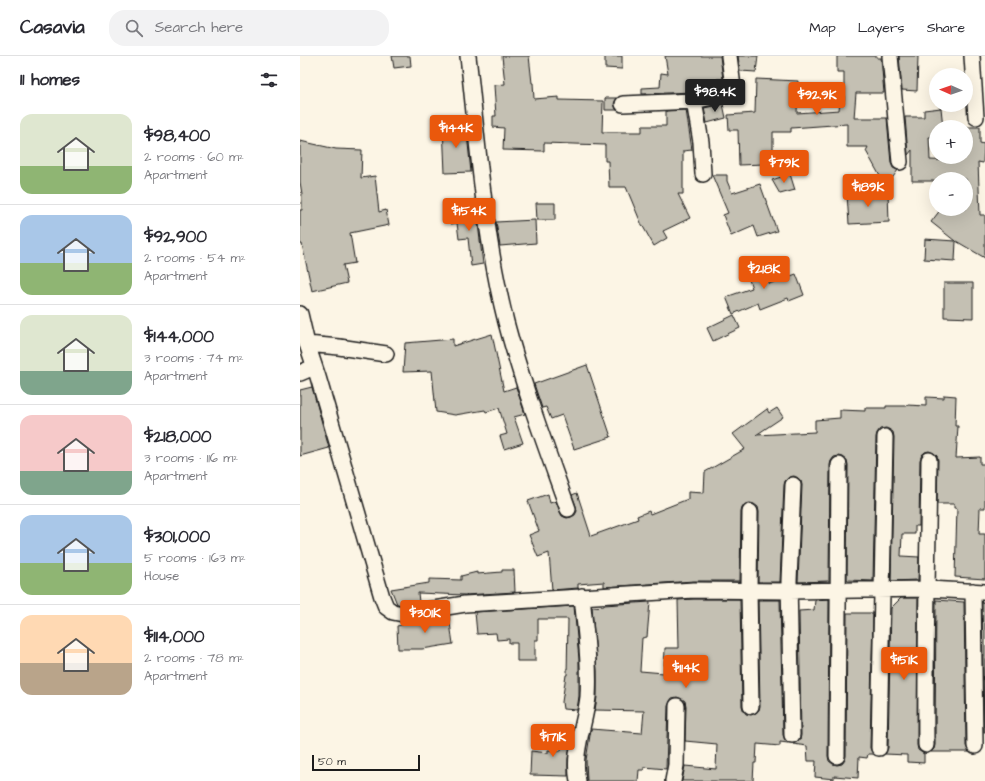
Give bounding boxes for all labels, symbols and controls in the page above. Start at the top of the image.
search box [109,10,389,46]
text: Casavia [20,14,85,41]
icon: search [123,17,145,39]
text: Search here [155,17,243,38]
text: Map [809,18,836,38]
text: Layers [858,18,905,38]
text: Share [927,18,965,38]
text: 11 homes [20,68,80,92]
north arrow [929,68,973,112]
map controls [929,68,973,216]
icon: filters [258,69,280,91]
pin: $98.4K [682,79,748,113]
pin: $92.9K [784,82,850,116]
text: $98.4K [694,83,736,101]
text: $92.9K [797,86,837,104]
pin: $144K [428,115,484,149]
text: $144K [439,119,473,137]
button: + [929,120,973,164]
text: $98,400 [144,124,210,148]
icon: home [52,130,100,178]
text: 2 rooms · 60 m² [144,148,244,166]
pin: $79K [760,150,808,184]
text: $79K [769,154,799,172]
text: Apartment [144,166,208,184]
button: − [929,172,973,216]
pin: $189K [840,174,896,208]
text: $189K [852,178,884,196]
pin: $154K [441,198,497,232]
text: $154K [452,202,486,220]
text: $92,900 [144,225,207,249]
icon: home [52,231,100,279]
text: 2 rooms · 54 m² [144,249,246,267]
pin: $218K [736,256,792,290]
text: $218K [748,260,780,278]
text: Apartment [144,267,208,285]
text: $144,000 [144,325,214,349]
icon: home [52,331,100,379]
text: 3 rooms · 74 m² [144,349,244,367]
text: Apartment [144,367,208,385]
text: $218,000 [144,425,212,449]
icon: home [52,431,100,479]
text: 3 rooms · 116 m² [144,449,238,467]
text: Apartment [144,467,208,485]
text: $301,000 [144,525,210,549]
icon: home [52,531,100,579]
text: 5 rooms · 163 m² [144,549,246,567]
text: House [144,567,179,585]
pin: $301K [397,600,453,634]
text: $301K [409,604,441,622]
text: $114,000 [144,625,205,649]
icon: home [52,631,100,679]
pin: $151K [876,647,932,681]
text: 2 rooms · 78 m² [144,649,244,667]
text: $151K [890,651,918,669]
pin: $114K [658,655,714,689]
text: $114K [672,659,700,677]
text: Apartment [144,667,208,685]
pin: $171K [525,724,581,758]
text: $171K [540,728,566,746]
scale bar [312,753,420,772]
text: 50 m [318,754,346,769]

